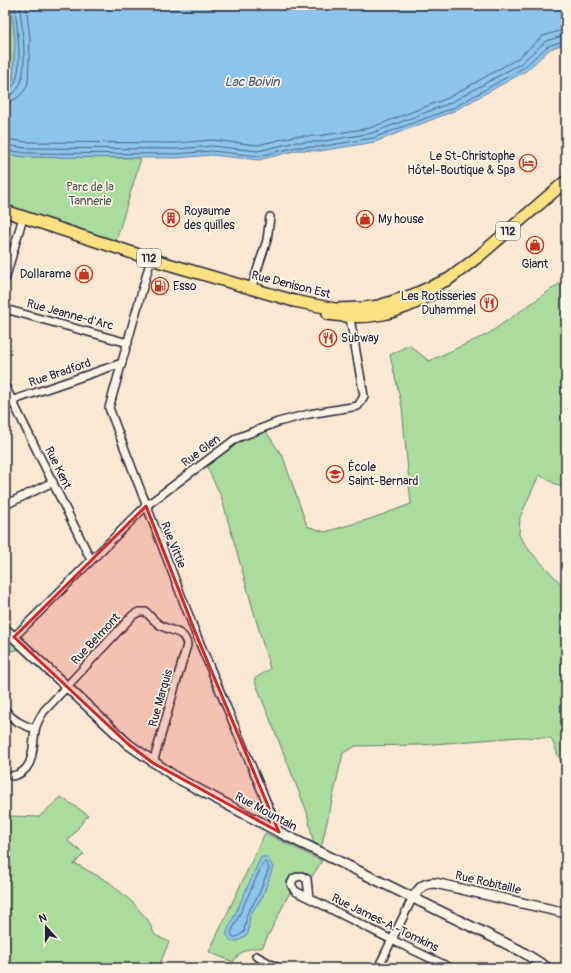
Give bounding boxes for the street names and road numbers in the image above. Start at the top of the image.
road number: 112 [496,222,520,240]
road number: 112 [137,249,161,267]
street label: Rue Denison Est [250,268,332,302]
street label: Rue Jeanne-d'Arc [25,296,115,334]
street label: Rue Bradford [27,355,93,391]
street label: Rue Glen [179,431,224,470]
street label: Rue Kent [41,444,75,492]
street label: Rue Vittie [157,520,189,570]
street label: Rue Belmont [68,610,124,668]
street label: Rue Marquis [146,667,177,729]
street label: Rue Mountain [232,789,300,835]
street label: Rue Robitaille [454,868,522,898]
street label: Rue James-A.-Tomkins [329,891,442,956]

